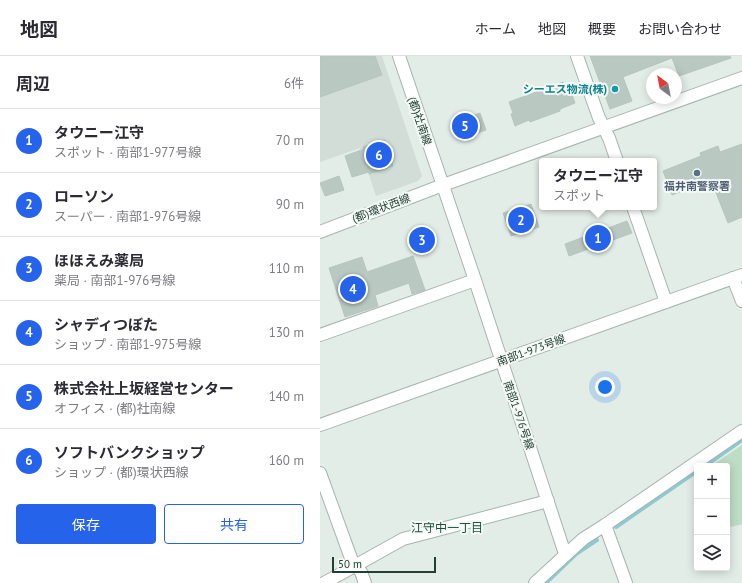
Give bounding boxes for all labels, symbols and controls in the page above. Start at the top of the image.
text: 地図 [20,17,58,41]
text: ホーム [474,20,516,38]
text: 地図 [538,20,566,38]
text: 概要 [588,20,616,38]
text: お問い合わせ [638,20,722,38]
north arrow [646,68,682,104]
text: 周辺 [16,73,50,95]
text: 6件 [284,75,304,92]
place label: シーエス物流(株) [523,82,607,96]
marker: シーエス物流(株) [610,84,620,94]
street label: (都)社南線 [405,95,435,147]
pin: 5 [452,111,478,141]
text: タウニー江守 [54,123,144,142]
text: 1 [25,132,33,149]
text: 70 m [276,132,304,149]
pin: 6 [366,140,392,170]
text: スポット · 南部1-977号線 [54,144,201,161]
popup [539,158,657,210]
text: タウニー江守 [553,166,643,185]
marker: 福井南警察署 [692,168,702,178]
place label: 福井南警察署 [664,179,730,193]
text: ローソン [54,187,114,206]
text: スポット [553,187,605,204]
street label: (都)環状西線 [350,191,412,225]
text: 2 [25,196,33,213]
text: 90 m [276,196,304,213]
pin: 2 [508,205,534,235]
text: スーパー · 南部1-976号線 [54,208,201,225]
pin: 1 [585,223,611,253]
pin: 3 [409,225,435,255]
text: ほほえみ薬局 [54,251,144,270]
text: 3 [25,260,33,277]
text: 110 m [269,260,304,277]
text: 薬局 · 南部1-976号線 [54,272,175,289]
pin: 4 [340,274,366,304]
text: シャディつぼた [54,315,158,334]
text: 4 [25,324,33,341]
text: 130 m [269,324,304,341]
street label: 南部1-973号線 [495,331,567,369]
text: ショップ · 南部1-975号線 [54,336,201,353]
your location [595,377,615,397]
text: 株式会社上坂経営センター [54,379,234,398]
street label: 南部1-976号線 [501,379,537,451]
text: 5 [25,388,33,405]
text: 140 m [269,388,304,405]
text: オフィス · (都)社南線 [54,400,175,417]
text: ソフトバンクショップ [54,443,205,462]
text: 6 [25,452,33,469]
text: 160 m [269,452,304,469]
map controls [694,463,730,571]
button: + [694,463,730,499]
text: ショップ · (都)環状西線 [54,464,189,481]
button: − [694,499,730,535]
button: 保存 [16,504,156,544]
button: 共有 [164,504,304,544]
district label: 江守中一丁目 [411,520,483,535]
button: layers [694,535,730,571]
scale bar [332,555,436,574]
text: 50 m [338,557,362,571]

